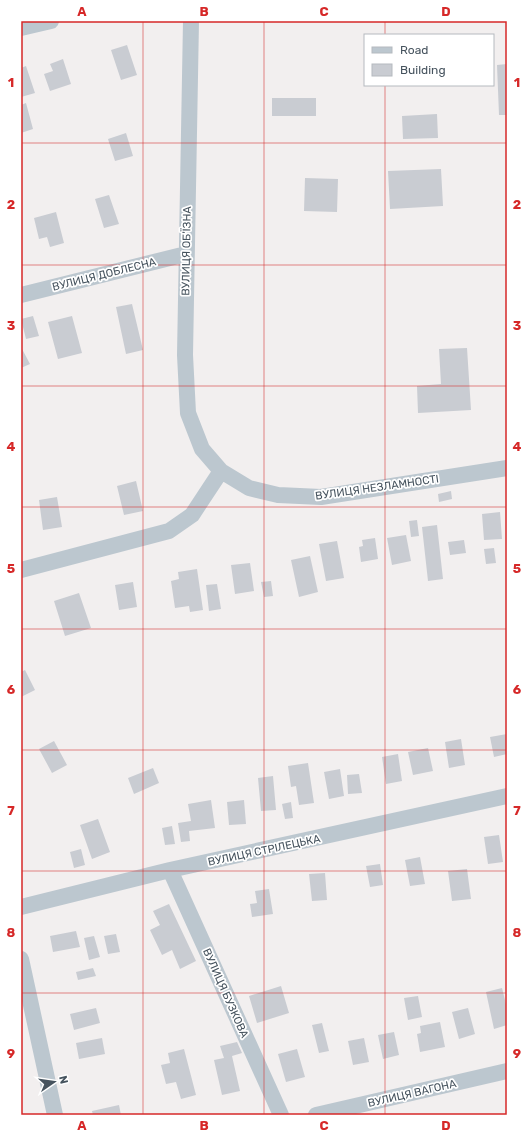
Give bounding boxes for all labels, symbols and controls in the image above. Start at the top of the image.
text: A [77,4,87,19]
text: B [199,4,209,19]
text: C [319,4,329,19]
text: D [441,4,451,19]
legend [364,34,494,86]
text: Road [400,43,428,57]
text: Building [400,63,446,77]
text: 1 [8,75,14,90]
text: 1 [514,75,520,90]
text: 2 [7,197,15,212]
text: 2 [513,197,521,212]
street label: ВУЛИЦЯ ОБ'ЇЗНА [179,206,194,296]
street label: ВУЛИЦЯ ДОБЛЕСНА [51,255,158,294]
text: 3 [7,318,16,333]
text: 3 [513,318,522,333]
text: 4 [7,439,16,454]
text: 4 [513,439,522,454]
street label: ВУЛИЦЯ НЕЗЛАМНОСТІ [314,472,440,503]
text: 5 [7,561,15,576]
text: 5 [513,561,521,576]
text: 6 [7,682,16,697]
text: 6 [513,682,522,697]
text: 7 [7,803,15,818]
text: 7 [513,803,521,818]
street label: ВУЛИЦЯ СТРІЛЕЦЬКА [207,832,322,869]
text: 8 [7,925,16,940]
text: 8 [513,925,522,940]
street label: ВУЛИЦЯ БУЗКОВА [200,946,251,1041]
text: 9 [7,1046,15,1061]
text: 9 [513,1046,521,1061]
north arrow [34,1062,74,1102]
text: N [56,1075,70,1085]
street label: ВУЛИЦЯ ВАГОНА [367,1077,458,1110]
text: A [77,1118,87,1133]
text: B [199,1118,209,1133]
text: C [319,1118,329,1133]
text: D [441,1118,451,1133]

